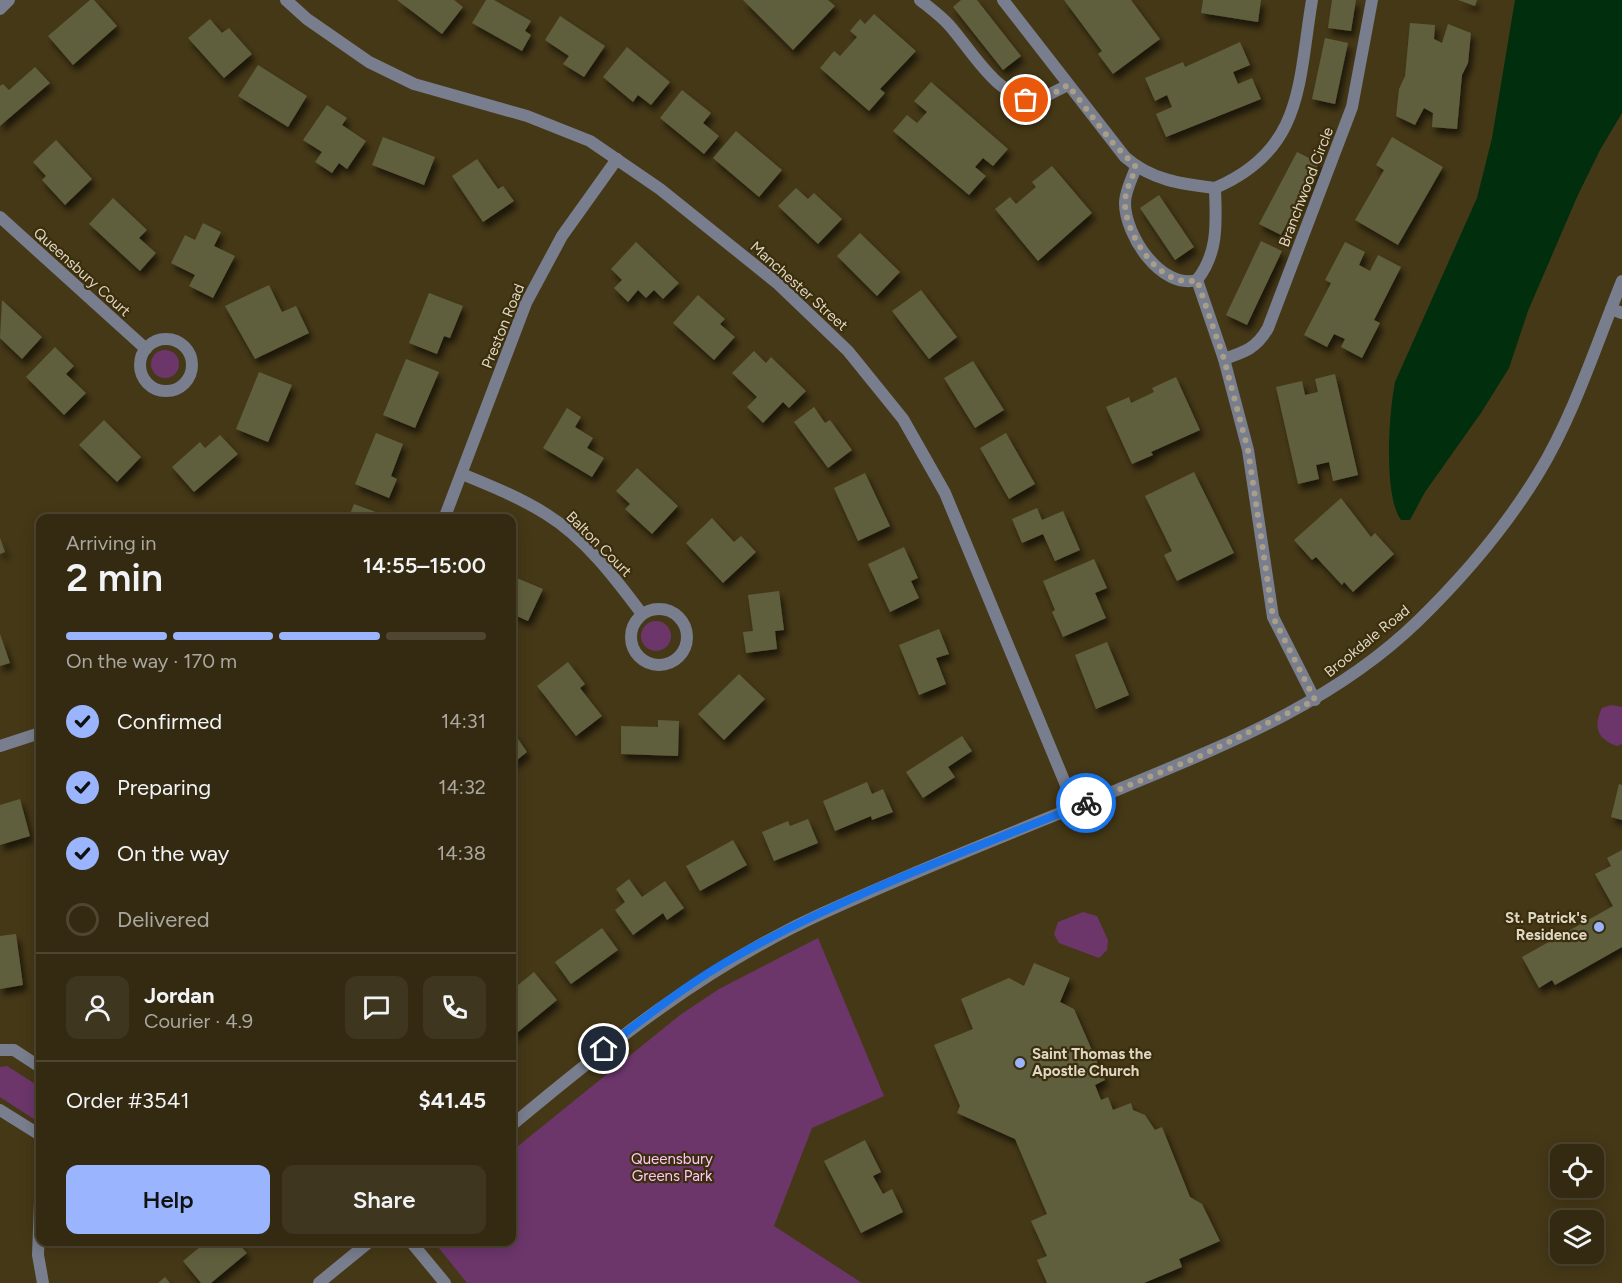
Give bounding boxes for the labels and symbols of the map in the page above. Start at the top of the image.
pin [1000,74,1051,125]
street label: Branchwood Circle [1275,124,1337,250]
street label: Queensbury Court [30,224,134,320]
street label: Manchester Street [747,237,852,335]
street label: Preston Road [478,281,528,371]
street label: Balton Court [563,508,636,581]
street label: Brookdale Road [1321,601,1413,681]
courier [1056,773,1116,833]
place label: St. Patrick's Residence [1505,909,1588,944]
marker: St. Patrick's Residence [1592,920,1606,934]
pin [578,1023,629,1074]
place label: Saint Thomas the Apostle Church [1032,1045,1152,1080]
marker: Saint Thomas the Apostle Church [1013,1056,1027,1070]
park label: Queensbury Greens Park [631,1150,713,1185]

